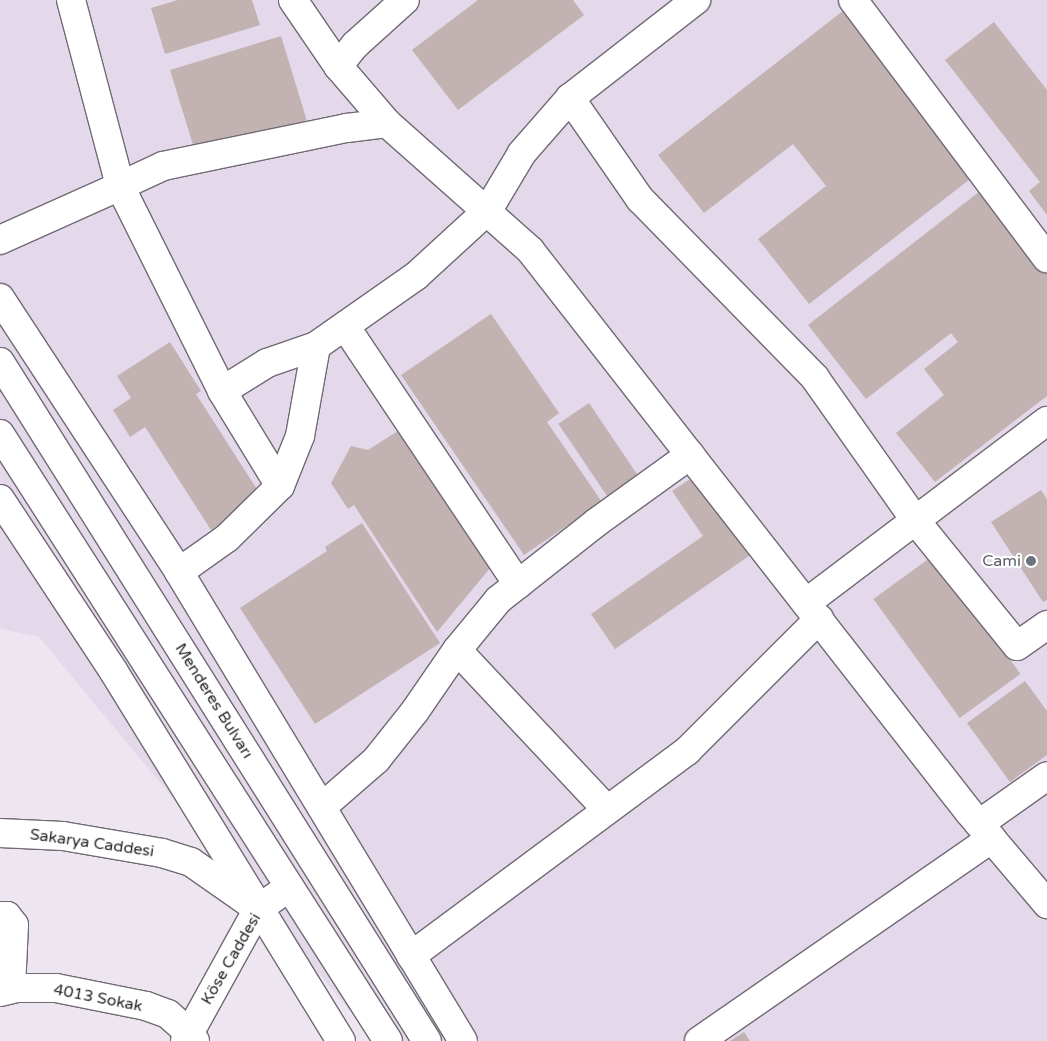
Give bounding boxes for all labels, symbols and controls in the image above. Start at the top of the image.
place label: Cami [982,551,1021,571]
marker: Cami [1025,555,1037,567]
street label: Menderes Bulvarı [171,640,257,762]
street label: Sakarya Caddesi [29,825,155,861]
street label: Köse Caddesi [197,910,265,1008]
street label: 4013 Sokak [52,980,144,1016]

